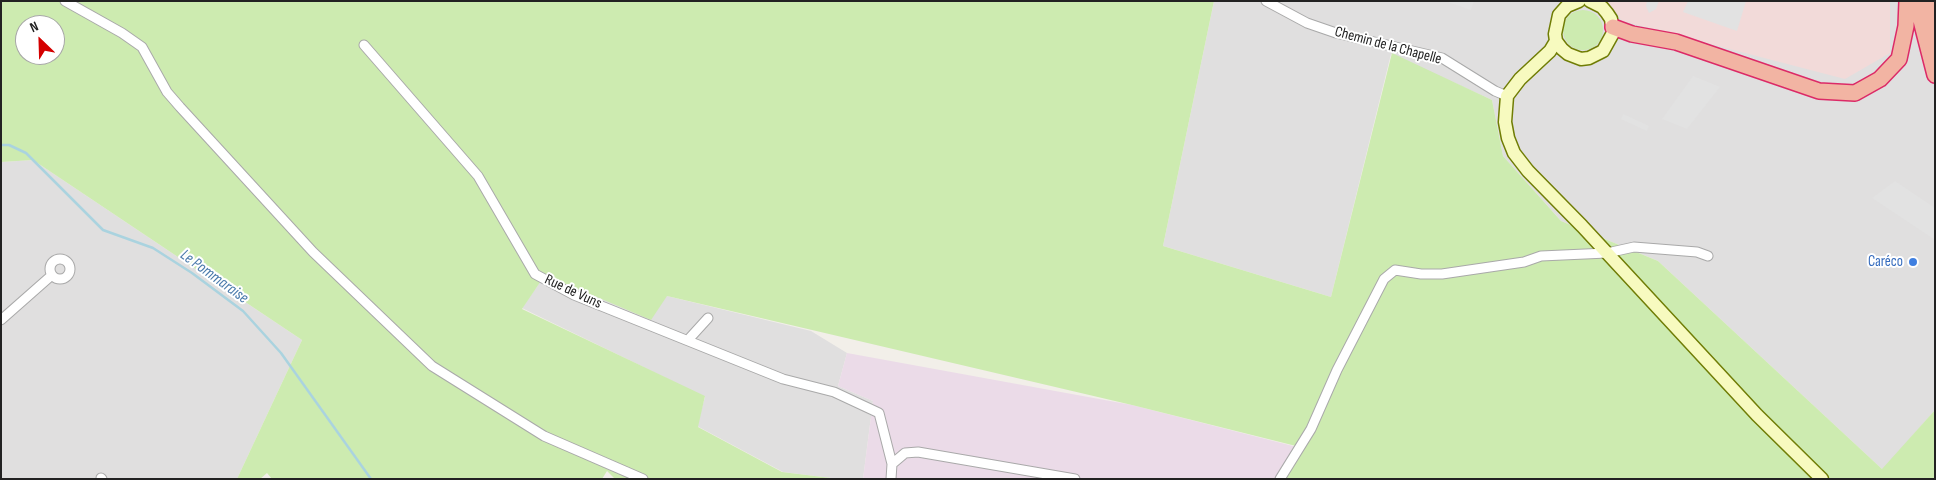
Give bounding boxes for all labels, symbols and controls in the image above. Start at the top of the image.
north arrow [15,15,65,65]
text: N [27,17,41,36]
street label: Chemin de la Chapelle [1333,23,1443,69]
water label: Le Pommaraise [176,246,252,308]
place label: Caréco [1868,253,1903,271]
marker: Caréco [1907,256,1919,268]
street label: Rue de Vuns [542,271,604,313]

